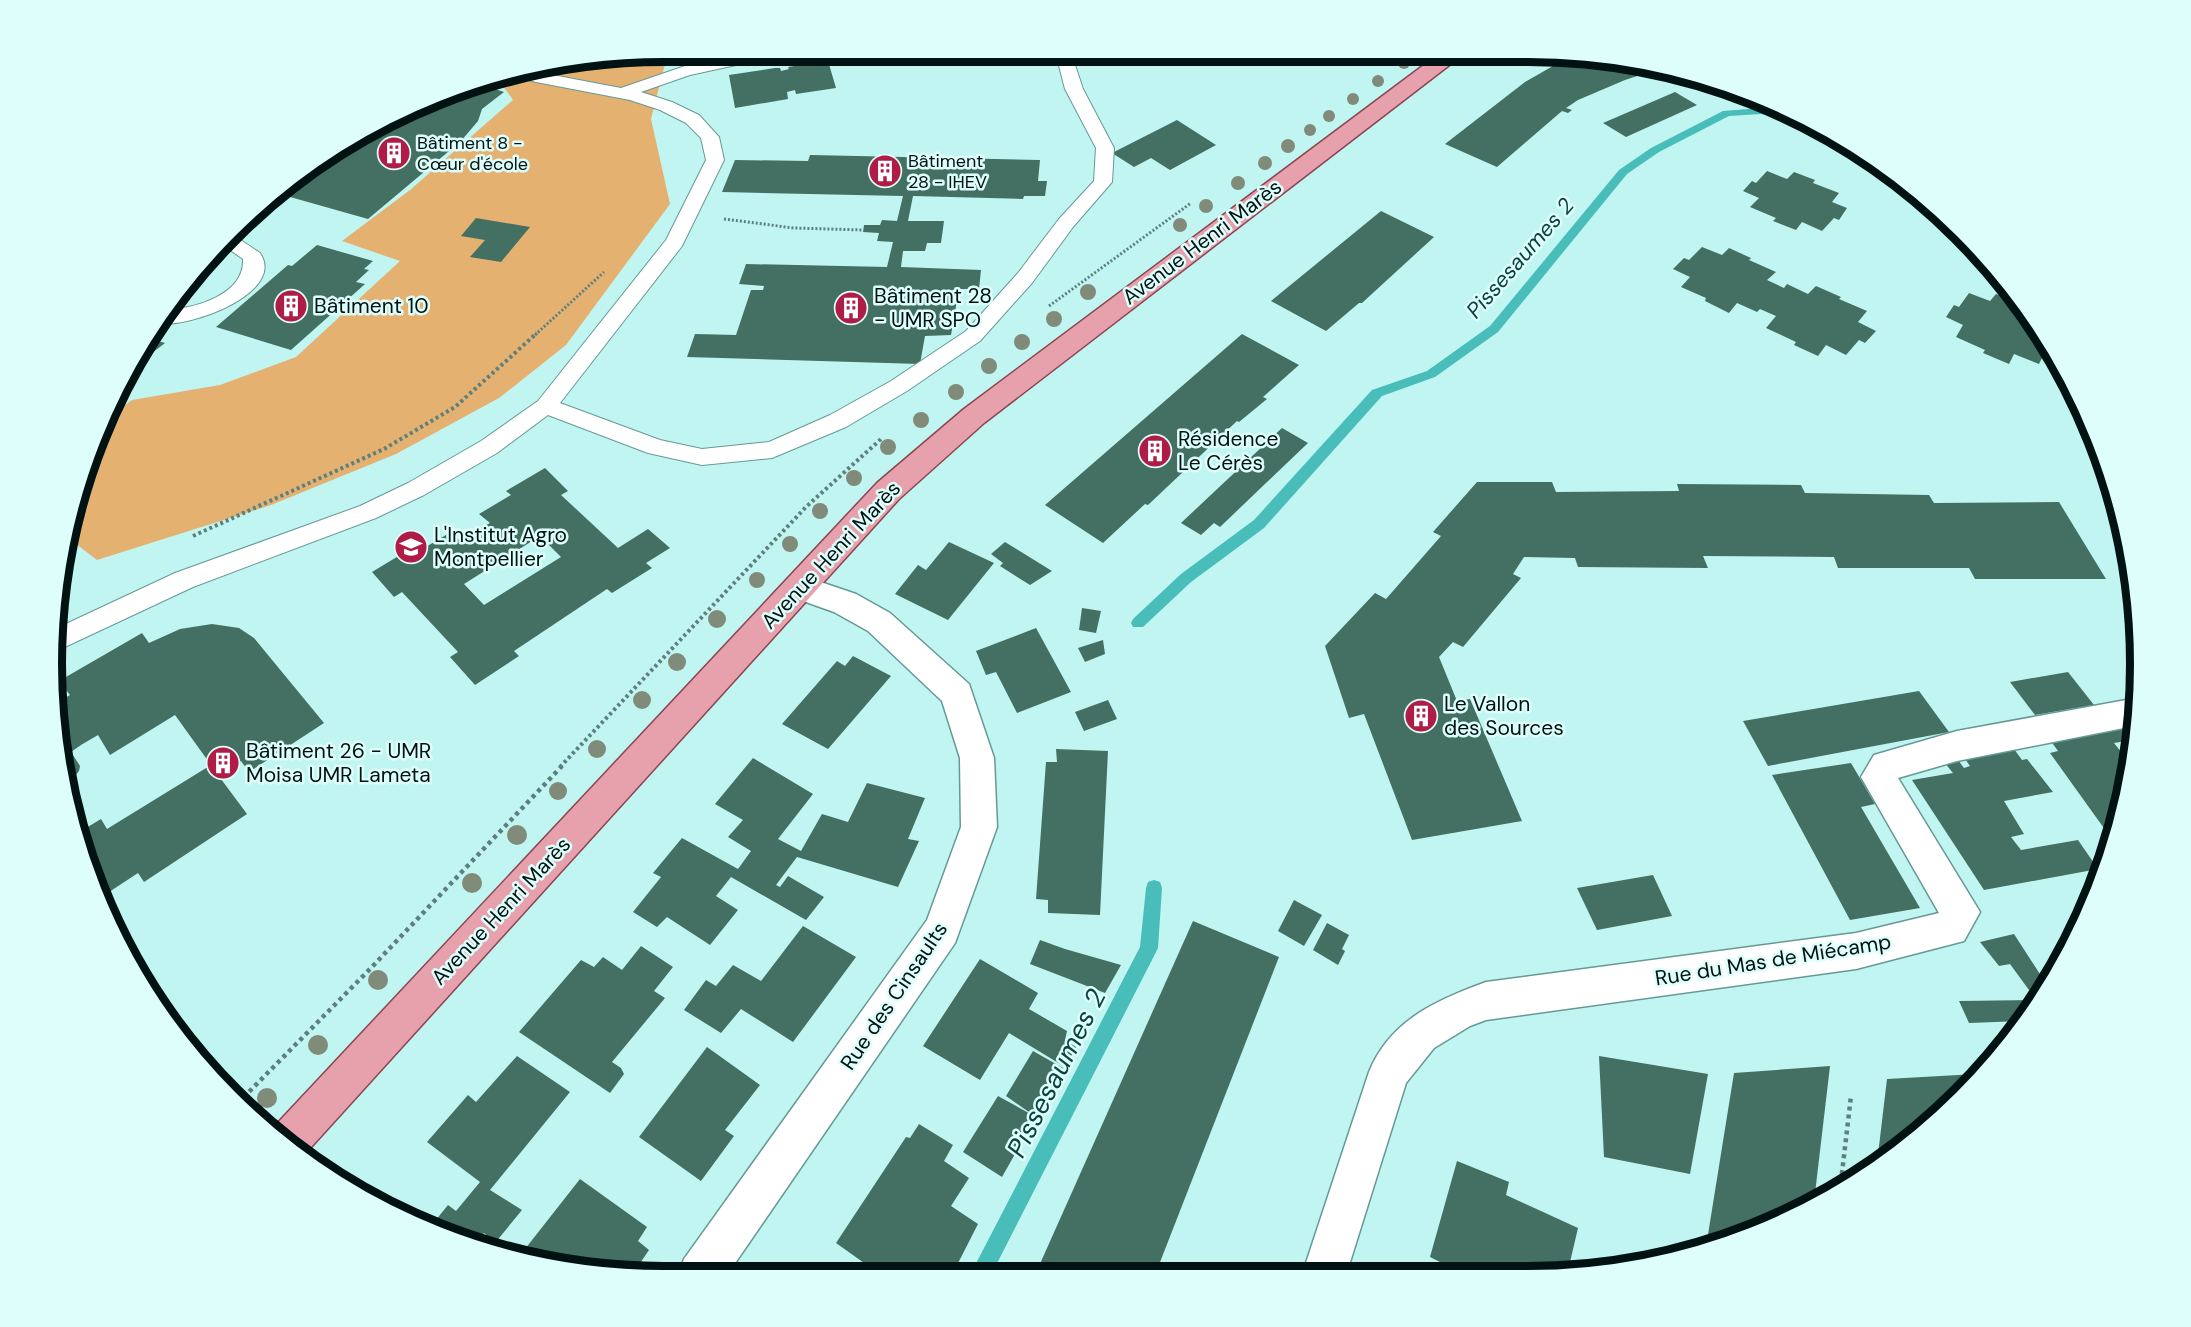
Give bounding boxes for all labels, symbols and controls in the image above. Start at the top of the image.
place label: Bâtiment 8 - Cœur d'école [417,131,528,176]
building icon: Bâtiment 8 - Cœur d'école [376,135,412,171]
place label: Bâtiment 28 - IHEV [908,149,987,194]
building icon: Bâtiment 28 - IHEV [867,153,903,189]
street label: Avenue Henri Marès [1117,173,1287,311]
water label: Pissesaumes 2 [1460,192,1580,324]
place label: Bâtiment 28 - UMR SPO [874,282,992,334]
building icon: Bâtiment 10 [273,288,309,324]
building icon: Bâtiment 28 - UMR SPO [833,290,869,326]
place label: Bâtiment 10 [314,292,429,320]
place label: Résidence Le Cérès [1178,425,1279,477]
building icon: Résidence Le Cérès [1137,433,1173,469]
street label: Avenue Henri Marès [755,475,907,635]
place label: L'Institut Agro Montpellier [434,521,567,573]
school or university icon: L'Institut Agro Montpellier [393,529,429,565]
place label: Le Vallon des Sources [1444,690,1564,742]
building icon: Le Vallon des Sources [1403,698,1439,734]
place label: Bâtiment 26 - UMR Moisa UMR Lameta [246,737,431,789]
building icon: Bâtiment 26 - UMR Moisa UMR Lameta [205,745,241,781]
street label: Avenue Henri Marès [425,831,577,991]
street label: Rue des Cinsaults [834,917,954,1075]
street label: Rue du Mas de Miécamp [1653,928,1893,992]
water label: Pissesaumes 2 [998,983,1114,1163]

